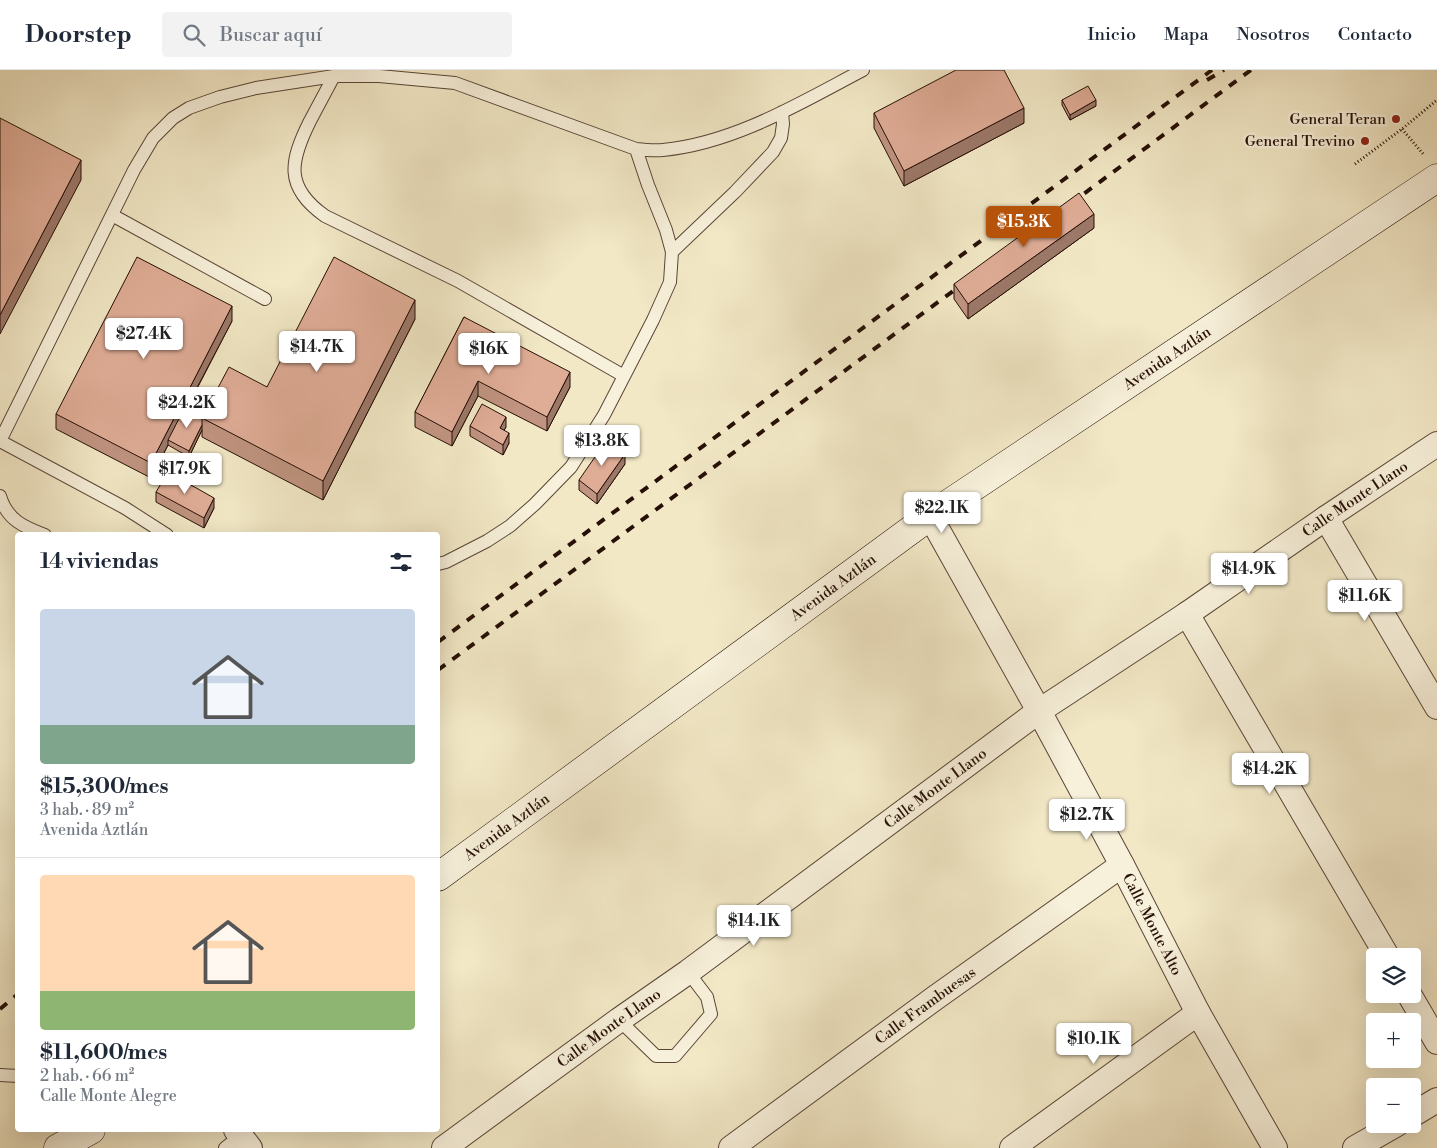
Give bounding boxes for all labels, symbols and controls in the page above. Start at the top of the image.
search box [162,12,512,57]
text: Doorstep [25,20,132,50]
icon: search [180,21,208,49]
text: Buscar aquí [220,23,322,47]
text: Inicio [1087,23,1136,46]
text: Mapa [1164,23,1209,46]
text: Nosotros [1237,23,1310,46]
text: Contacto [1338,23,1412,46]
place label: General Teran [1290,110,1386,129]
marker: General Teran [1390,113,1402,125]
place label: General Trevino [1245,132,1355,151]
marker: General Trevino [1359,135,1371,147]
pin: $15.3K [983,206,1065,248]
text: $15.3K [997,212,1051,232]
pin: $27.4K [103,318,185,360]
street label: Avenida Aztlán [1119,322,1214,395]
text: $27.4K [116,324,172,344]
pin: $14.7K [276,330,358,373]
pin: $16K [459,332,519,375]
text: $14.7K [290,337,344,357]
text: $16K [469,339,509,359]
pin: $24.2K [146,386,228,429]
text: $24.2K [158,393,216,413]
pin: $13.8K [561,424,643,467]
text: $13.8K [575,431,629,451]
pin: $17.9K [144,452,226,495]
street label: Calle Monte Llano [1299,457,1412,541]
text: $17.9K [159,459,211,479]
pin: $22.1K [901,492,983,534]
text: $22.1K [915,498,969,518]
icon: filters [387,548,415,576]
text: 14 viviendas [40,549,158,575]
street label: Avenida Aztlán [786,549,880,625]
pin: $14.9K [1208,552,1290,595]
text: $14.9K [1222,559,1276,579]
pin: $11.6K [1324,580,1406,622]
text: $11.6K [1339,586,1391,606]
icon: home [183,642,273,732]
street label: Calle Monte Llano [880,744,990,833]
pin: $14.2K [1229,752,1311,795]
text: $14.2K [1243,759,1297,779]
text: $15,300/mes [40,774,169,800]
street label: Avenida Aztlán [459,789,553,865]
pin: $12.7K [1046,798,1128,841]
text: 3 hab. · 89 m² [40,800,134,820]
text: $12.7K [1060,805,1114,825]
text: Avenida Aztlán [40,820,148,840]
street label: Calle Monte Alto [1118,870,1187,979]
pin: $14.1K [713,904,795,947]
icon: home [183,907,273,997]
text: $14.1K [728,911,780,931]
map controls [1366,948,1421,1133]
button: layers [1366,948,1421,1003]
street label: Calle Frambuesas [871,963,979,1048]
street label: Calle Monte Llano [553,984,665,1072]
button: + [1366,1013,1421,1068]
pin: $10.1K [1053,1022,1135,1065]
text: $10.1K [1067,1029,1121,1049]
text: $11,600/mes [40,1040,167,1066]
text: 2 hab. · 66 m² [40,1066,134,1086]
button: − [1366,1078,1421,1133]
text: Calle Monte Alegre [40,1086,177,1106]

